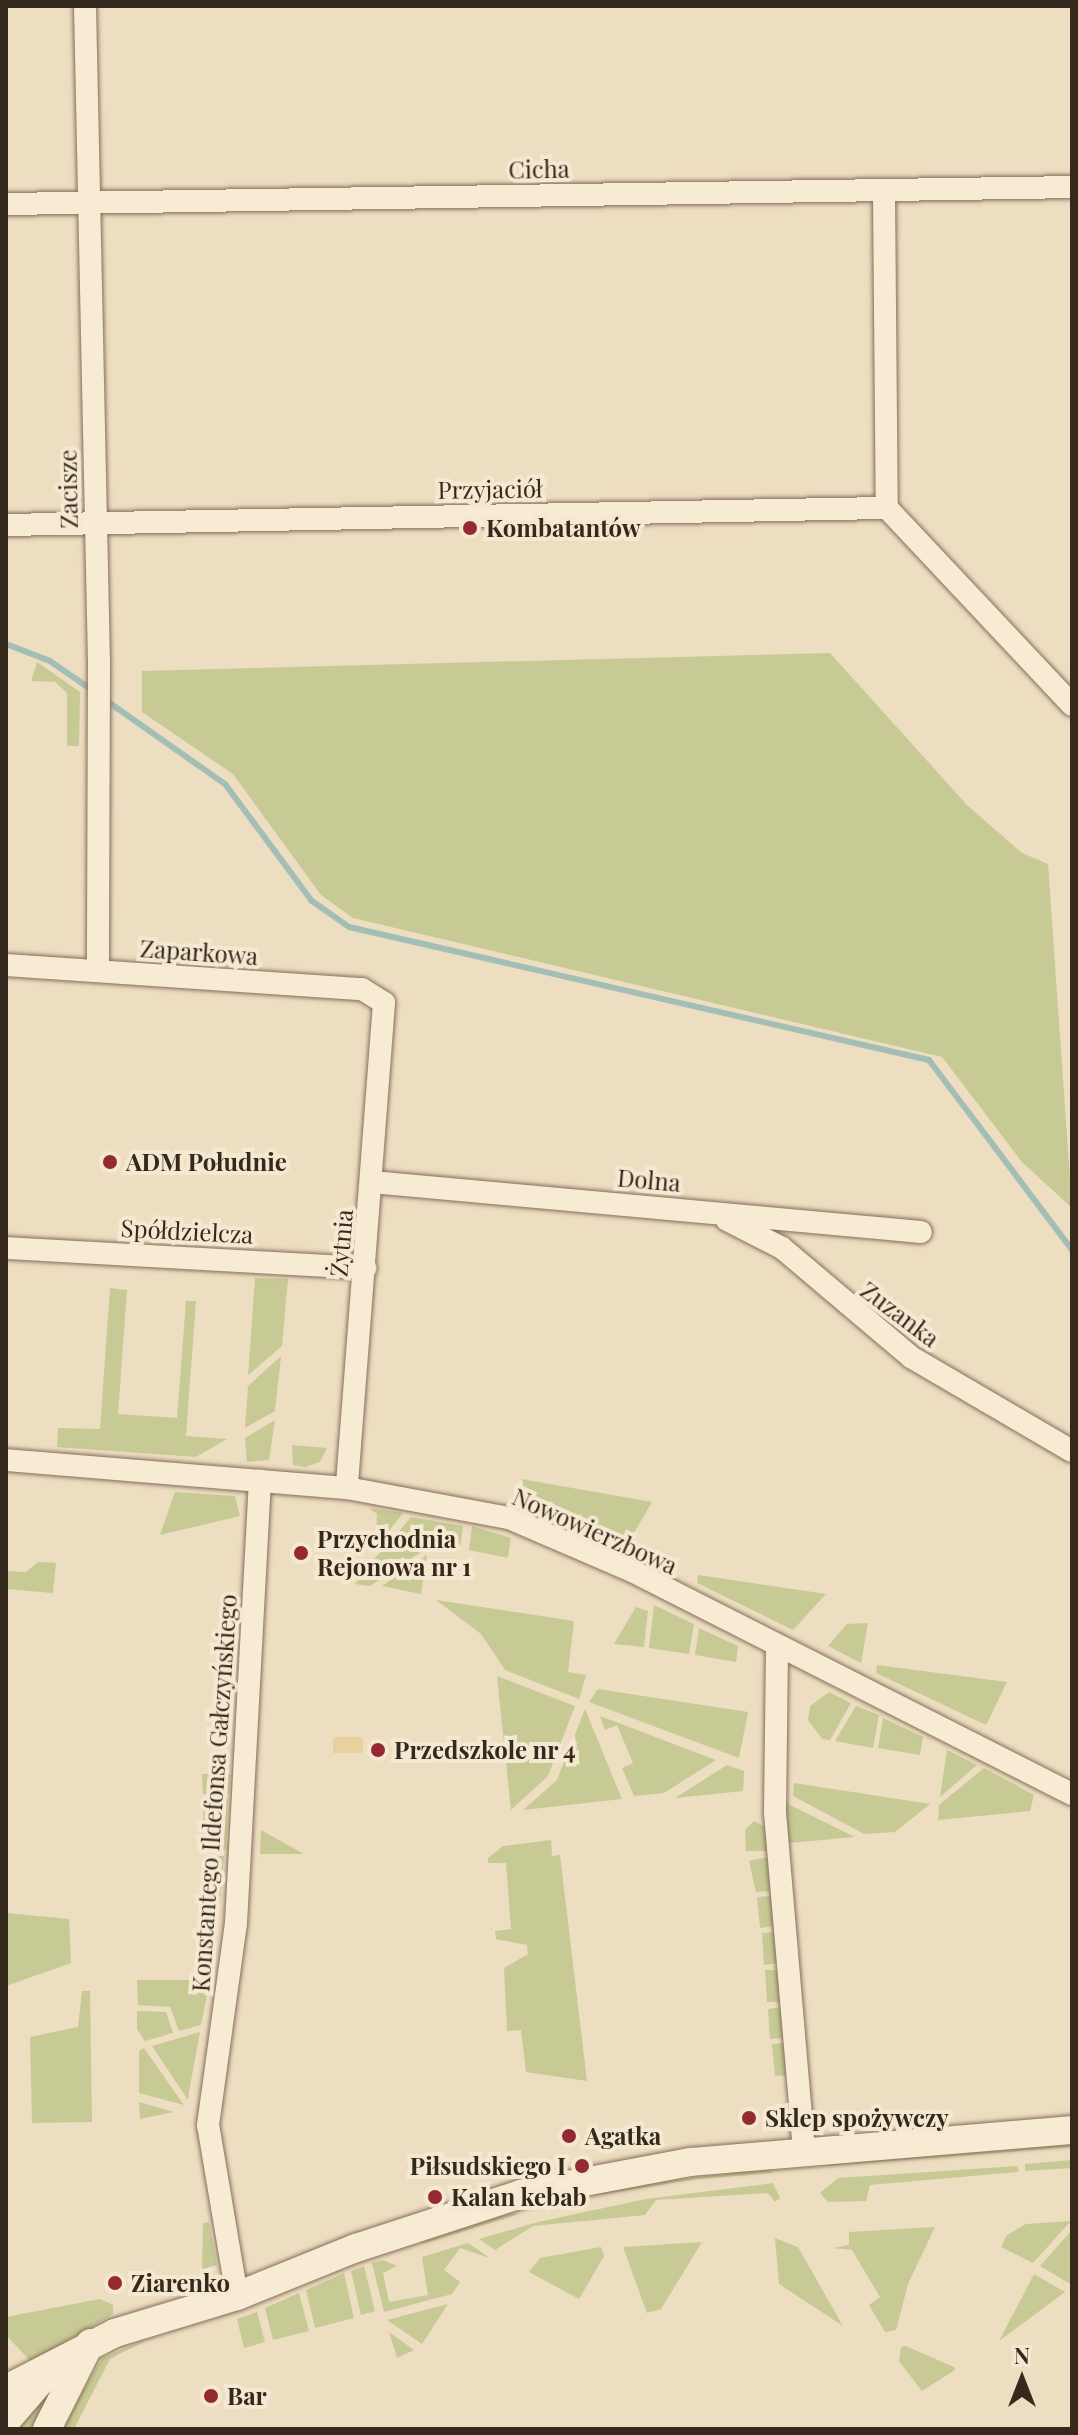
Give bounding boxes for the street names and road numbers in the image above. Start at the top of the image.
street label: Cicha [508,154,570,184]
street label: Zacisze [53,449,83,529]
street label: Przyjaciół [437,474,543,504]
street label: Zaparkowa [139,934,259,970]
street label: Dolna [616,1163,682,1197]
street label: Żytnia [324,1208,358,1278]
street label: Spółdzielcza [120,1213,254,1249]
street label: Zuzanka [855,1275,945,1353]
street label: Nowowierzbowa [508,1482,682,1580]
street label: Konstantego Ildefonsa Gałczyńskiego [186,1593,242,1993]

